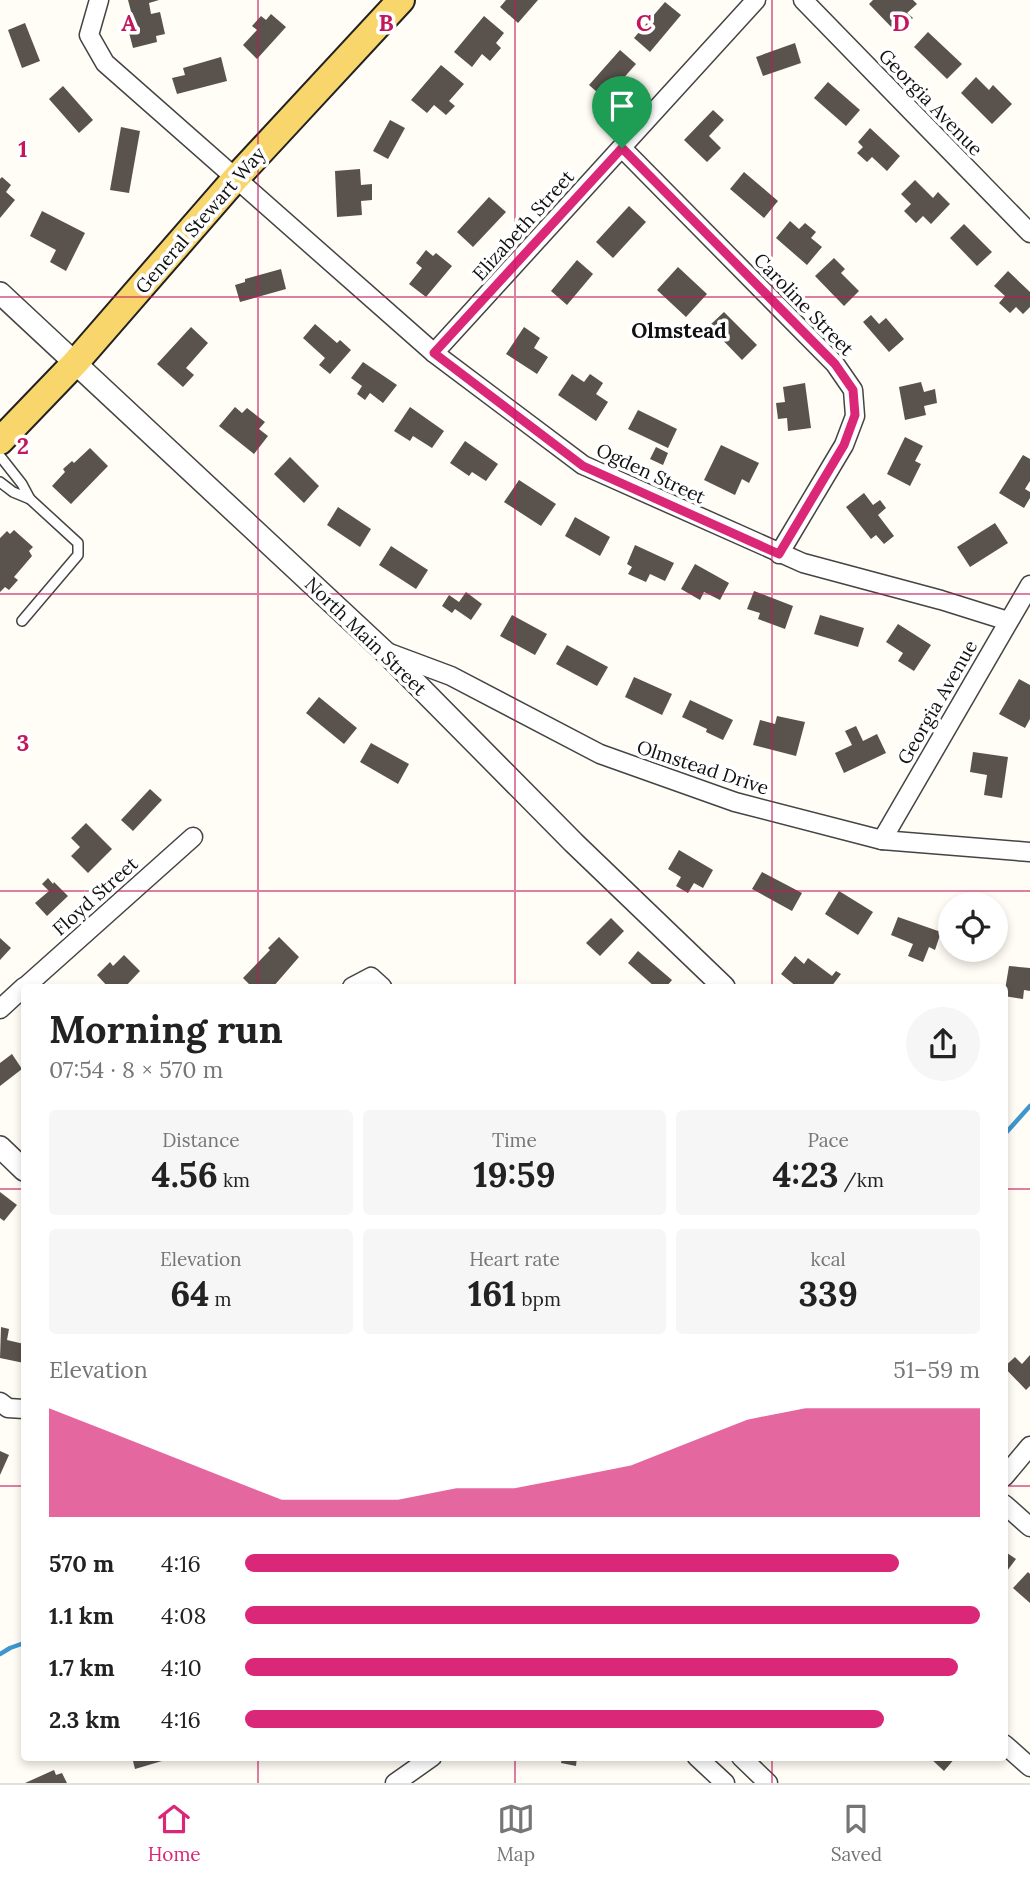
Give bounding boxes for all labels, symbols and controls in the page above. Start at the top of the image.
text: A [121,8,137,37]
text: B [378,8,394,37]
text: C [636,8,652,37]
text: D [892,8,910,37]
street label: Georgia Avenue [874,43,988,161]
pin [592,76,652,148]
icon: arrive [603,87,641,125]
text: 1 [18,134,28,163]
street label: General Stewart Way [130,142,270,298]
street label: Elizabeth Street [467,164,579,285]
street label: Caroline Street [749,248,859,361]
district label: Olmstead [631,317,727,344]
text: 2 [17,431,29,460]
street label: Ogden Street [593,437,710,509]
street label: North Main Street [300,572,433,701]
street label: Georgia Avenue [892,636,982,768]
text: 3 [17,728,29,757]
street label: Olmstead Drive [634,734,772,800]
street label: Floyd Street [47,851,143,941]
map controls [938,892,1008,962]
button: locate [938,892,1008,962]
text: Morning run [49,1005,283,1053]
button: share [906,1007,980,1081]
text: 07:54 · 8 × 570 m [49,1055,223,1084]
text: Distance [162,1128,239,1152]
text: Time [492,1128,537,1152]
text: Pace [807,1128,849,1152]
text: 4.56 [152,1152,218,1197]
text: 19:59 [473,1152,556,1197]
text: 4:23 [772,1152,839,1197]
text: km [218,1168,250,1192]
text: /km [839,1168,884,1192]
text: Elevation [160,1247,242,1271]
text: Heart rate [469,1247,560,1271]
text: kcal [811,1247,846,1271]
text: 64 [170,1271,209,1316]
text: 161 [468,1271,517,1316]
text: 339 [798,1271,858,1316]
text: m [209,1287,231,1311]
text: bpm [517,1287,561,1311]
text: Elevation [49,1355,148,1384]
text: 51–59 m [893,1355,980,1384]
text: 570 m [49,1549,114,1578]
text: 4:16 [161,1549,201,1578]
text: 1.1 km [49,1601,114,1630]
text: 4:08 [161,1601,206,1630]
text: 1.7 km [49,1653,115,1682]
text: 4:10 [161,1653,202,1682]
text: 2.3 km [49,1705,120,1734]
text: 4:16 [161,1705,201,1734]
tab: Home [148,1800,201,1866]
tab: Map [496,1800,535,1866]
tab: Saved [831,1800,882,1866]

